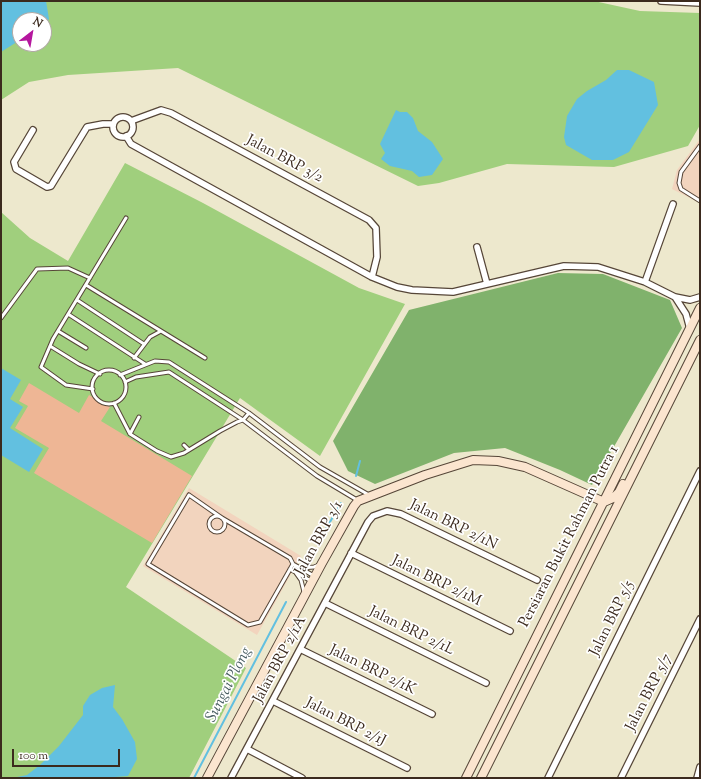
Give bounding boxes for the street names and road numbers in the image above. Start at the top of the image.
street label: Jalan BRP 3/2 [242,132,326,188]
street label: Persiaran Bukit Rahman Putra 1 [516,443,624,631]
street label: Jalan BRP 2/1N [406,497,500,555]
street label: Jalan BRP 3/1 [292,498,348,580]
street label: Jalan BRP 2/1M [388,553,484,611]
street label: Jalan BRP 5/5 [587,578,639,660]
street label: Jalan BRP 2/1L [365,604,457,660]
street label: Jalan BRP 2/1A [251,613,311,707]
street label: Jalan BRP 2/1K [326,642,418,700]
street label: Jalan BRP 5/7 [623,651,677,735]
street label: Jalan BRP 2/1J [302,695,388,751]

